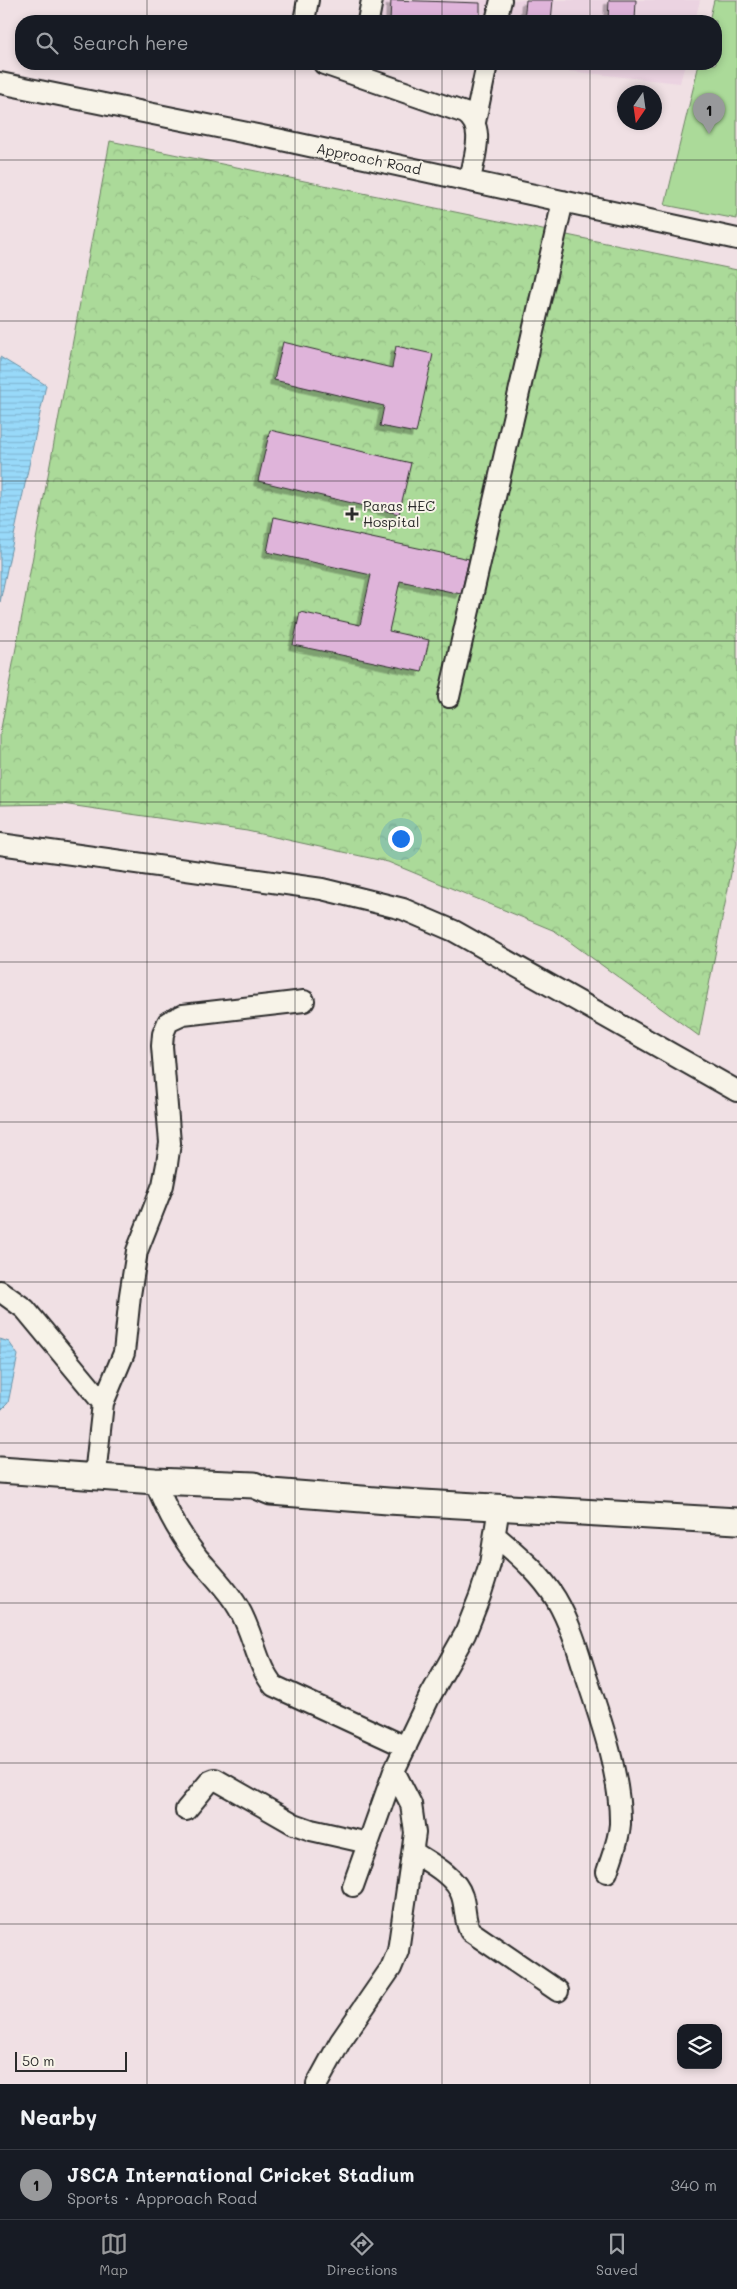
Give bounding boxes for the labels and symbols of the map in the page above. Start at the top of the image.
north arrow [617,85,662,130]
pin: 1 [693,93,725,134]
street label: Approach Road [315,138,423,179]
place label: Paras HEC Hospital [363,496,435,531]
marker: Paras HEC Hospital [345,507,359,521]
your location [388,826,414,852]
scale bar [15,2049,128,2072]

